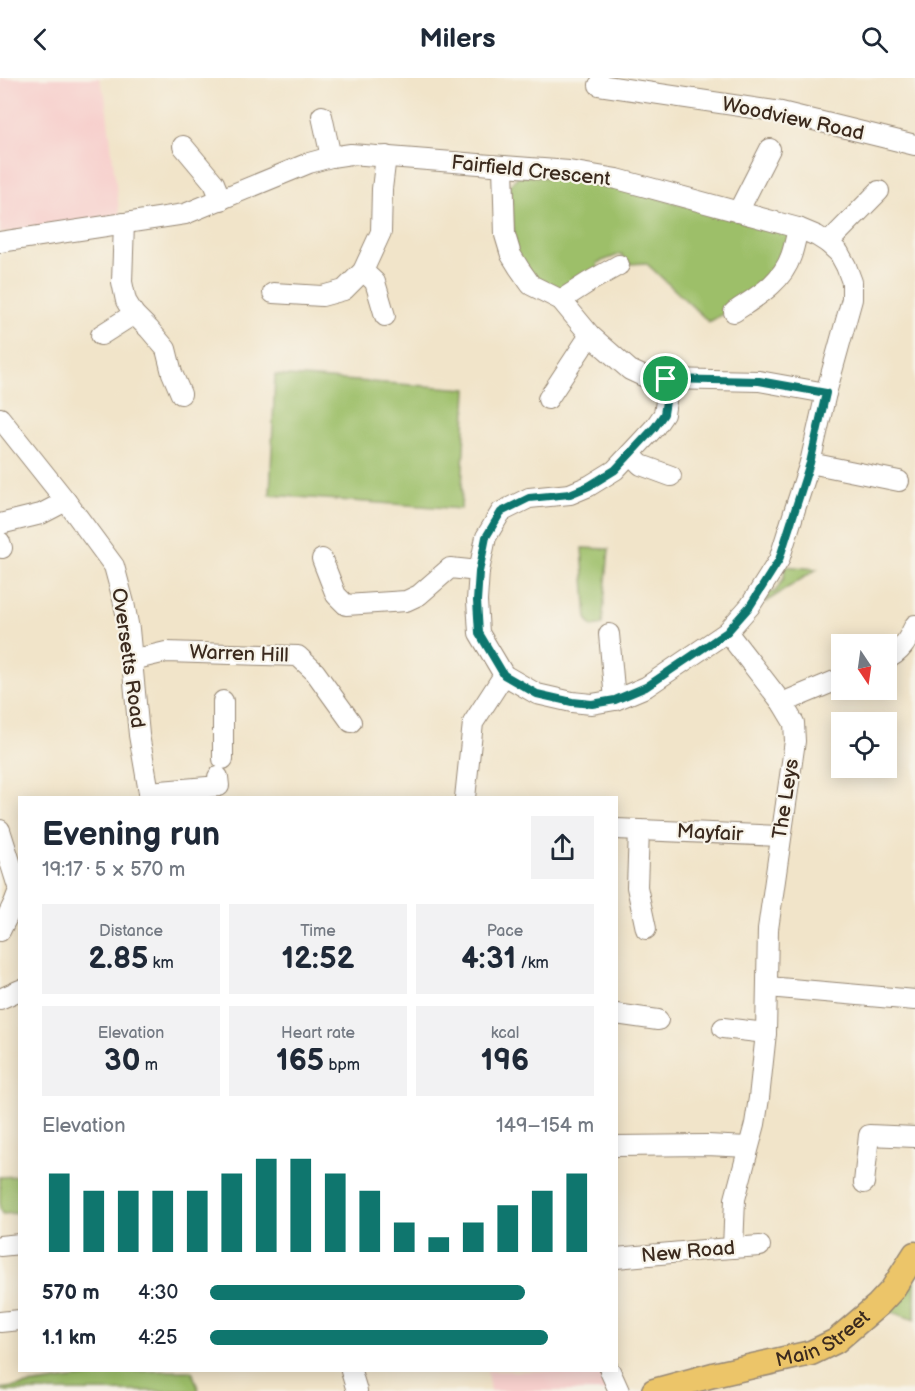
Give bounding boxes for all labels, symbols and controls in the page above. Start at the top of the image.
icon: back [24,23,57,56]
text: Milers [419,23,496,55]
icon: search [858,23,891,56]
street label: Woodview Road [720,92,866,146]
street label: Fairfield Crescent [450,151,612,191]
pin [640,353,691,404]
icon: arrive [649,362,682,395]
street label: Oversetts Road [106,586,150,730]
north arrow [831,634,897,700]
map controls [831,634,897,778]
street label: Warren Hill [189,640,289,668]
button: locate [831,712,897,778]
street label: The Leys [768,757,804,841]
text: Evening run [42,815,220,855]
button: share [531,816,594,879]
street label: Mayfair [676,819,744,847]
text: 19:17 · 5 × 570 m [42,858,185,882]
text: Distance [99,922,163,941]
text: Time [300,922,336,941]
text: Pace [487,922,523,941]
text: 2.85 [88,941,148,977]
text: 12:52 [281,941,355,977]
text: 4:31 [461,941,516,977]
text: km [148,954,174,973]
text: /km [516,954,549,973]
text: Elevation [98,1024,164,1043]
text: Heart rate [281,1024,355,1043]
text: kcal [491,1024,519,1043]
text: 30 [104,1043,140,1079]
text: 165 [276,1043,324,1079]
text: 196 [481,1043,529,1079]
text: m [140,1056,158,1075]
text: bpm [324,1056,360,1075]
text: Elevation [42,1114,125,1138]
text: 149–154 m [496,1114,594,1138]
street label: New Road [640,1236,736,1268]
text: 570 m [42,1281,100,1305]
text: 4:30 [138,1281,178,1305]
street label: Main Street [773,1305,875,1373]
text: 1.1 km [42,1326,96,1350]
text: 4:25 [138,1326,178,1350]

